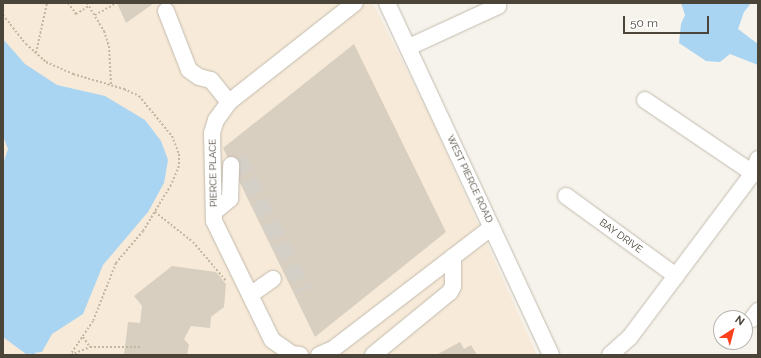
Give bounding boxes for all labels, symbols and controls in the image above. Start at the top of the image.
scale bar [625,8,711,34]
text: 50 m [630,16,658,30]
street label: WEST PIERCE ROAD [444,133,496,225]
street label: PIERCE PLACE [206,139,220,207]
street label: BAY DRIVE [597,216,645,256]
north arrow [713,310,753,350]
text: N [733,313,747,328]

